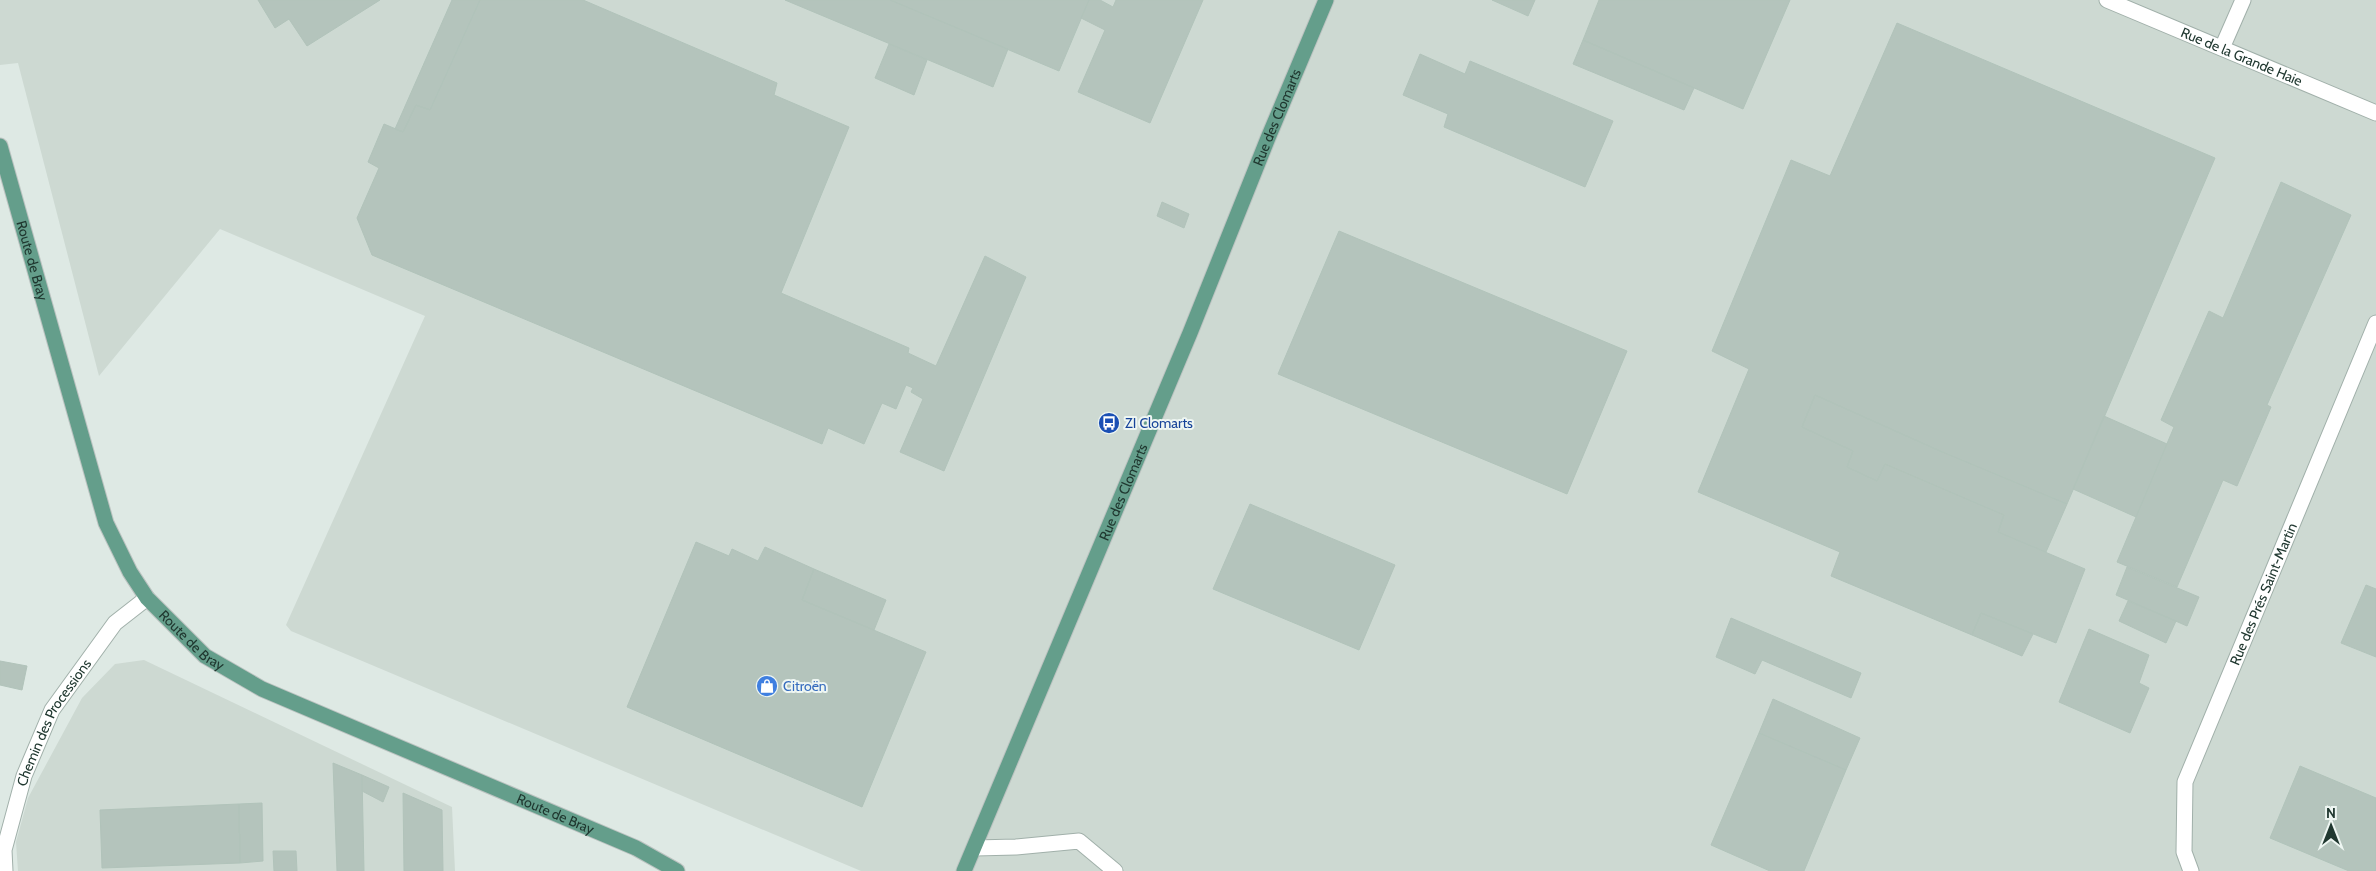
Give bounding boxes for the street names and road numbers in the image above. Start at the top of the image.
street label: Rue de la Grande Haie [2178,23,2305,90]
street label: Rue des Clomarts [1249,66,1305,169]
street label: Route de Bray [12,218,52,303]
street label: Rue des Clomarts [1095,441,1152,543]
street label: Rue des Prés Saint-Martin [2226,520,2301,668]
street label: Route de Bray [155,606,228,674]
street label: Chemin des Processions [13,655,95,788]
street label: Route de Bray [514,789,597,838]

